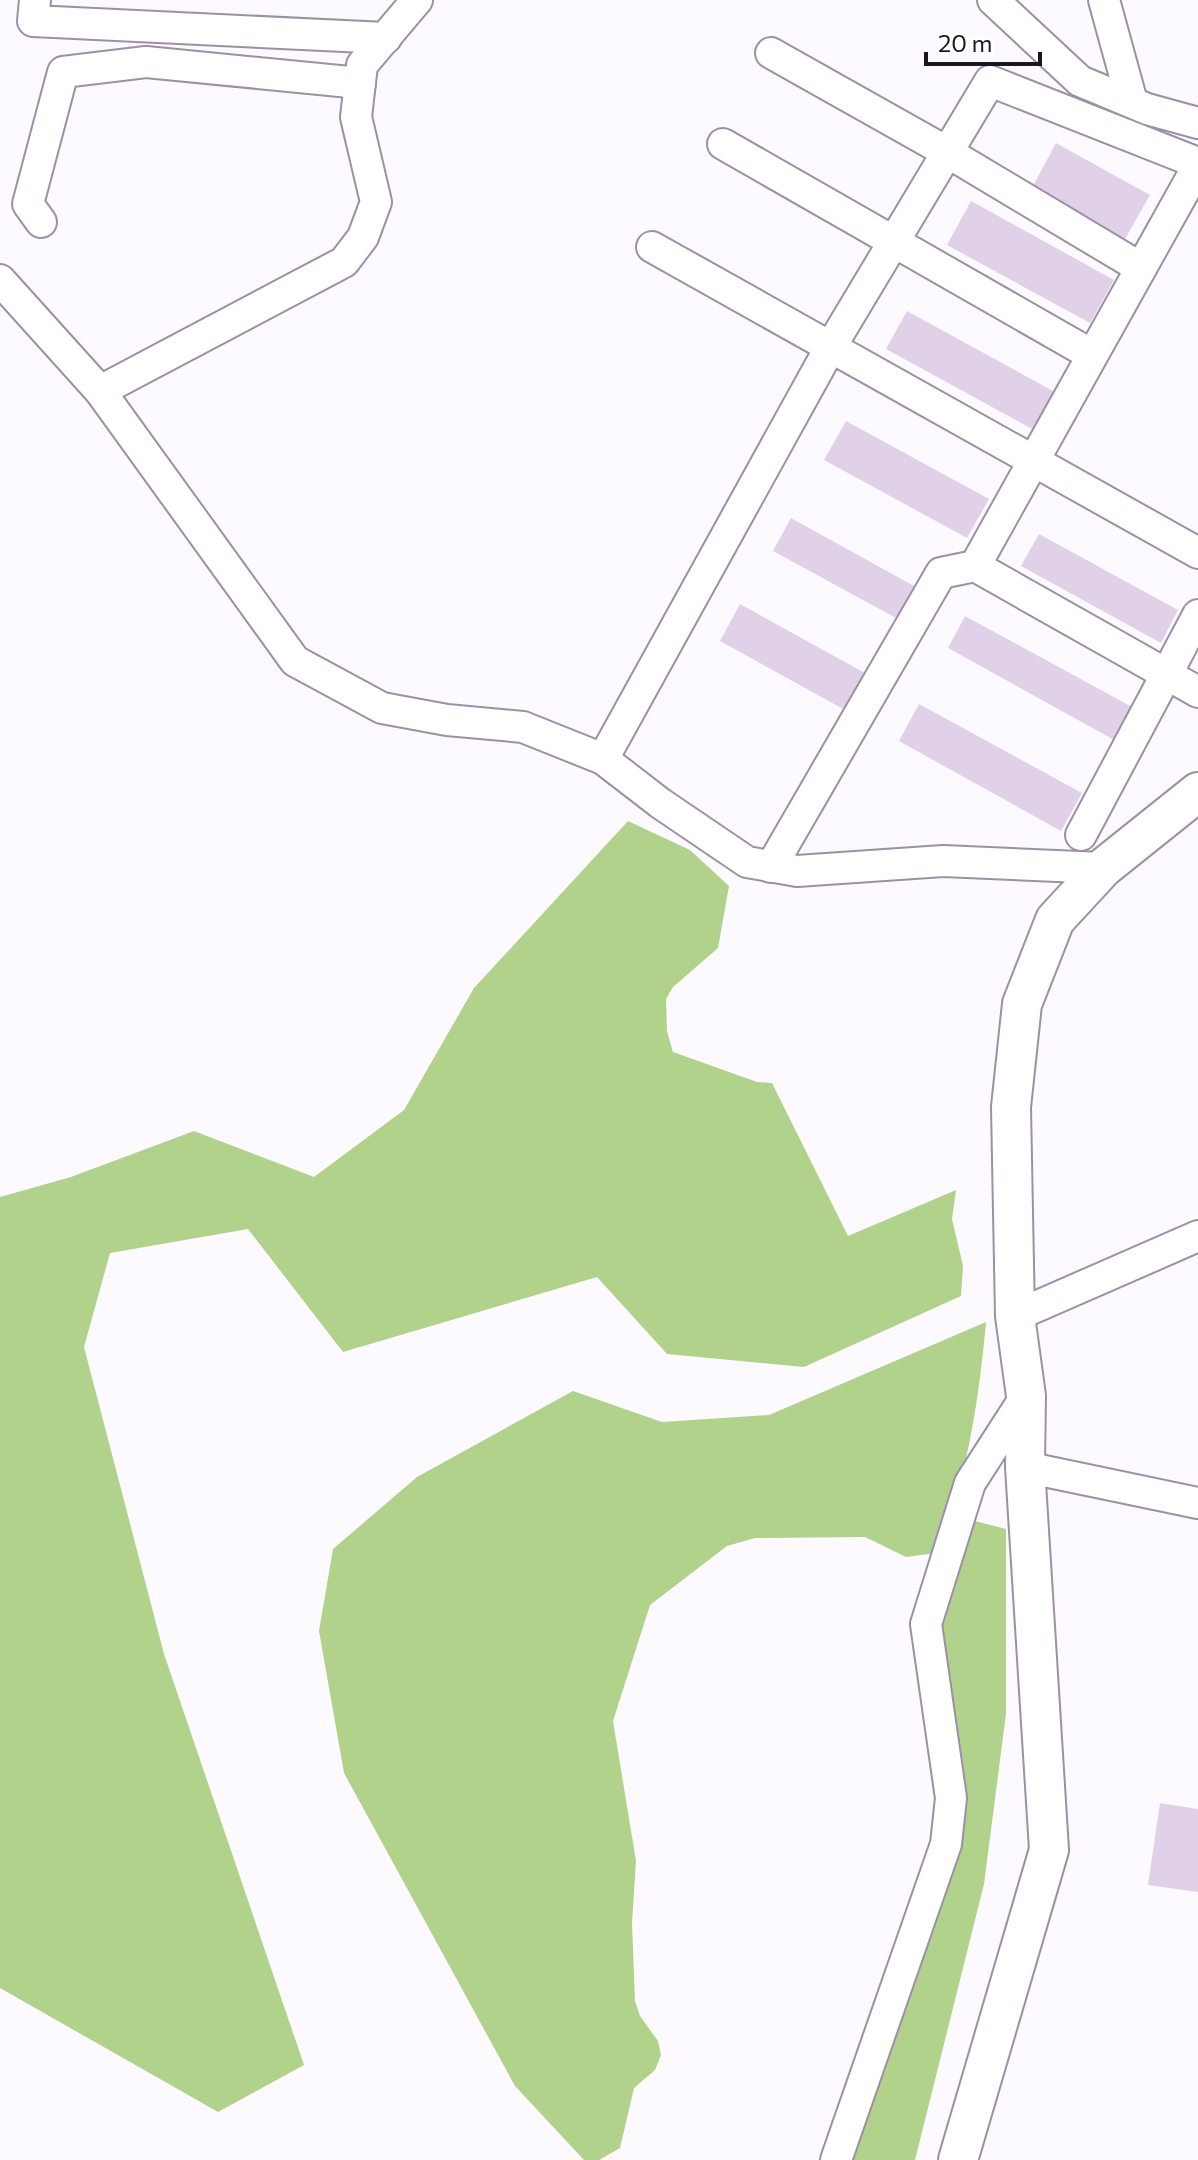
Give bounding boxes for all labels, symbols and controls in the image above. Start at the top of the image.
scale bar [926,16,1040,66]
text: 20 m [938,28,992,57]

